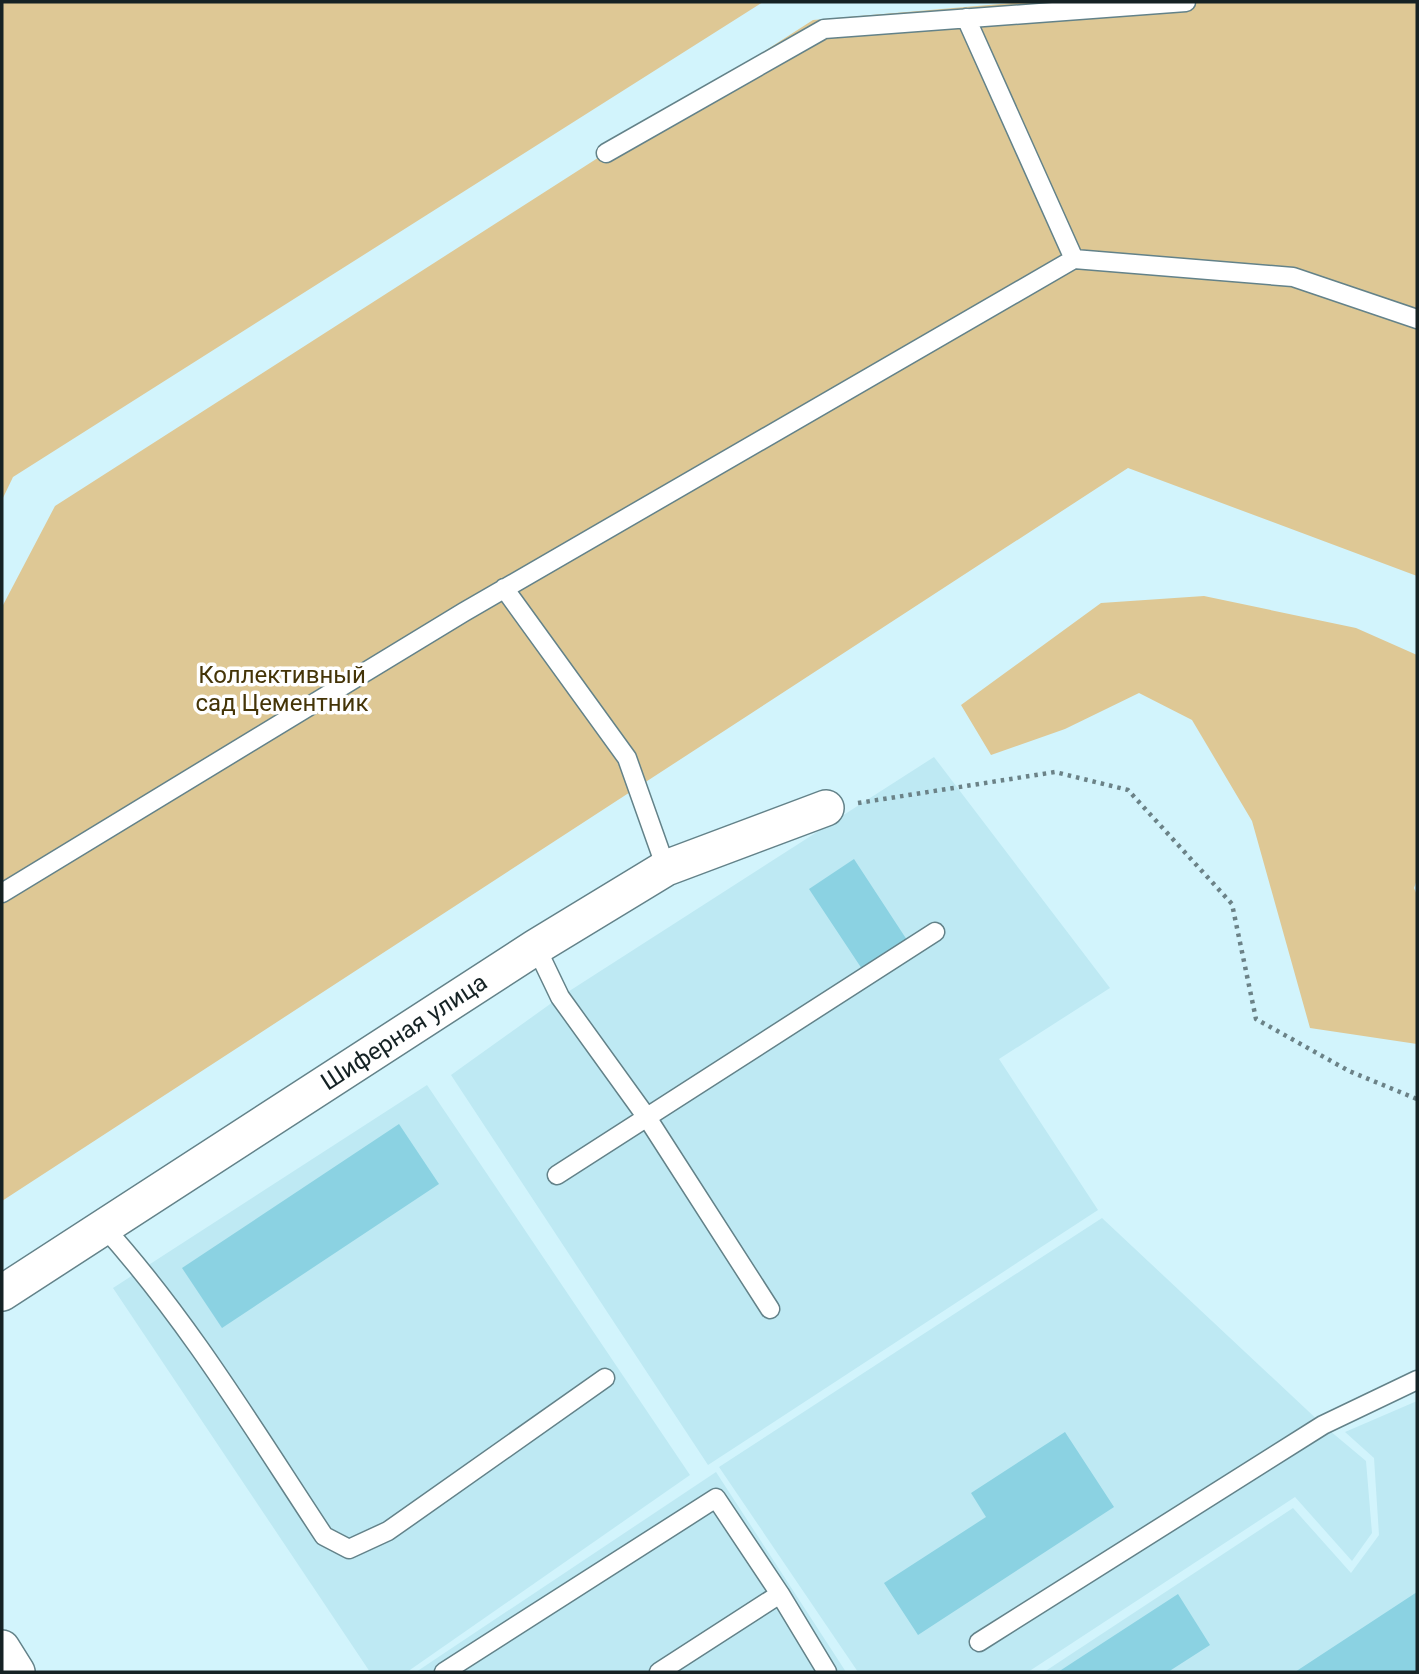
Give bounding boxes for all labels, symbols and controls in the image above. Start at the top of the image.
park label: Коллективный сад Цементник [196,661,368,717]
street label: Шиферная улица [316,968,492,1096]

